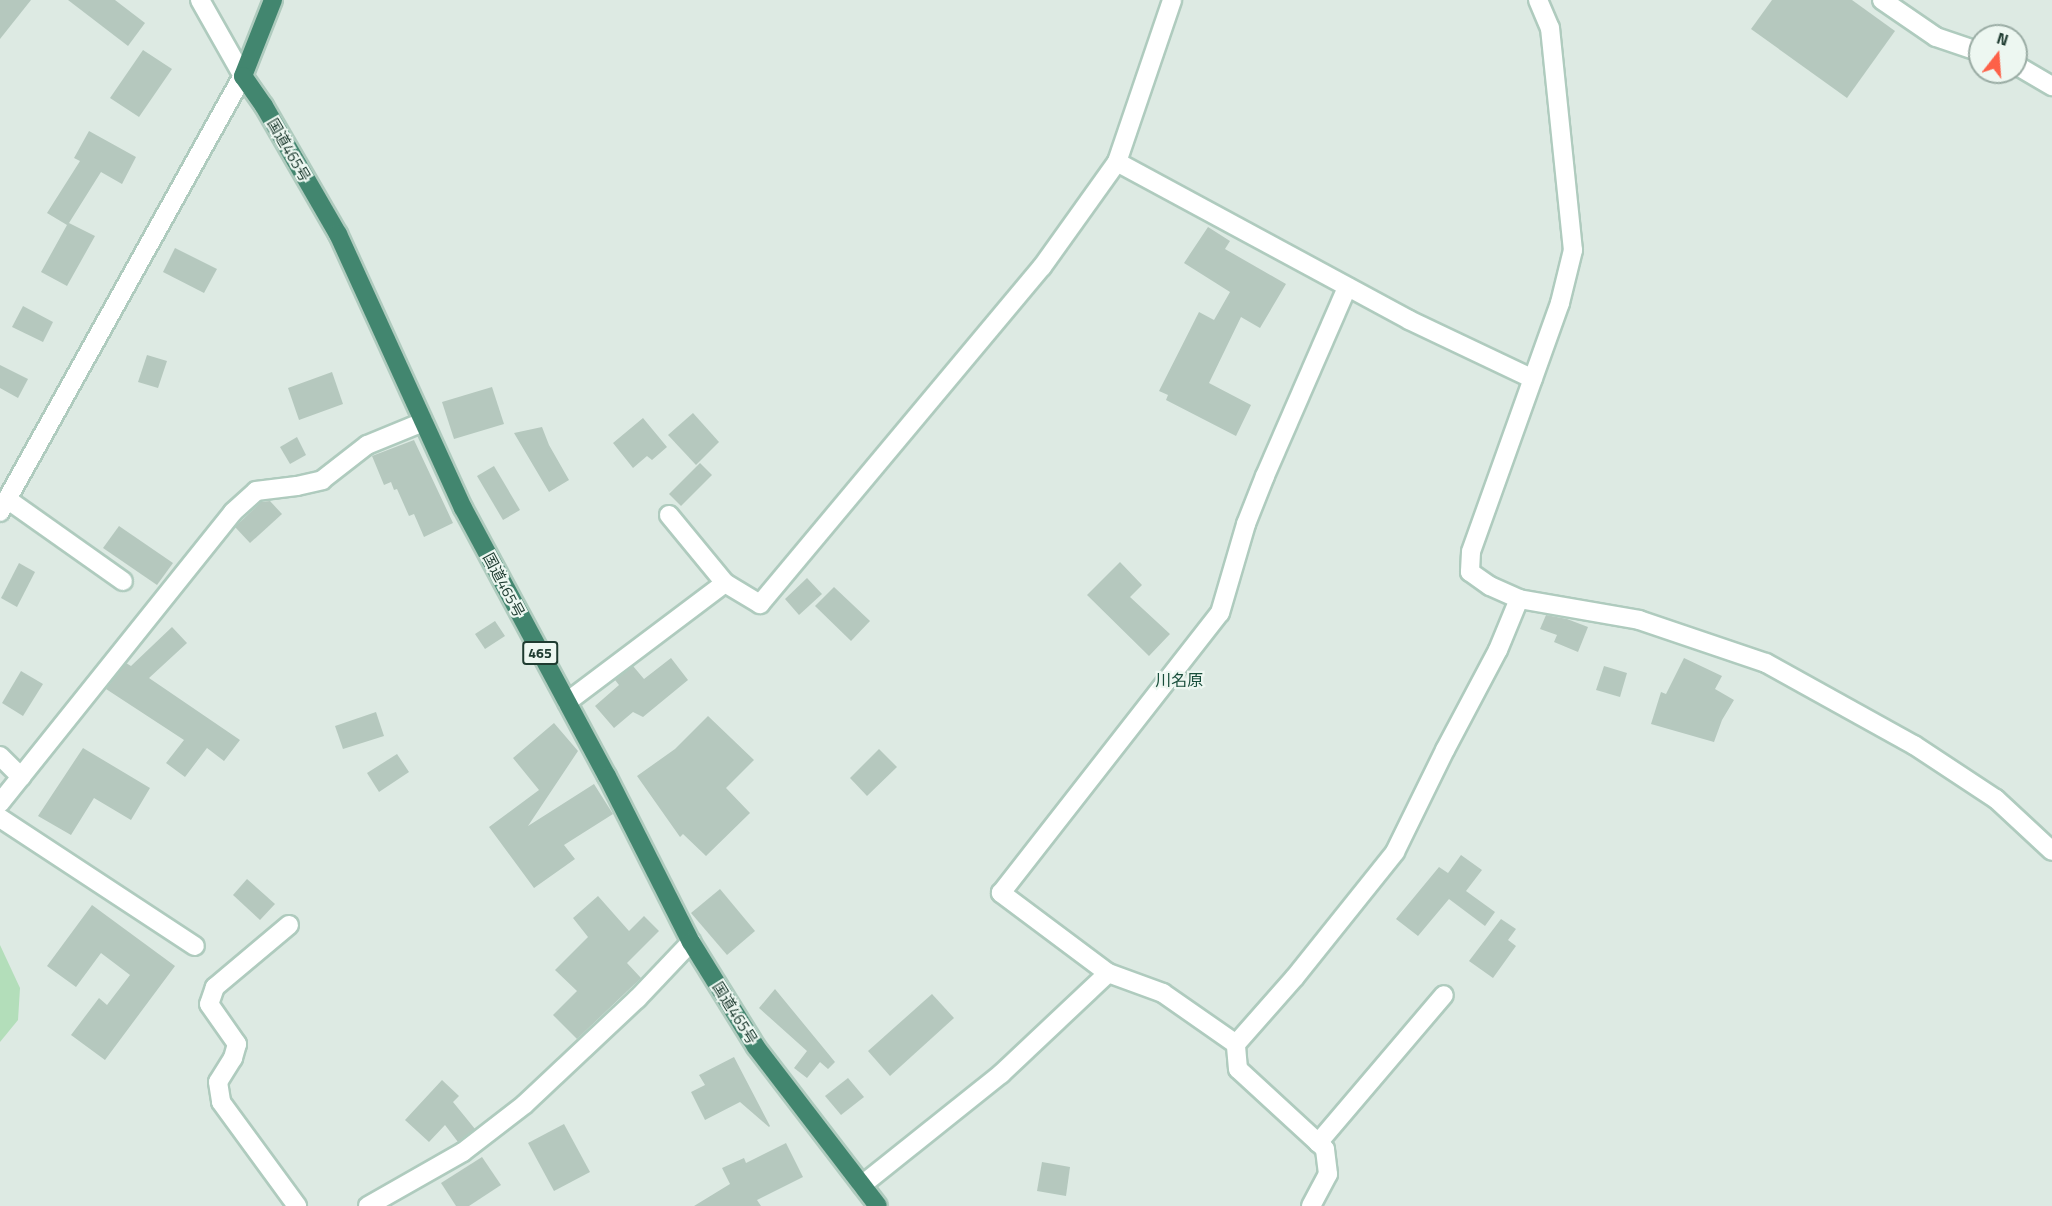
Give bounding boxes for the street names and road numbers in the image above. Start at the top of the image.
street label: 国道465号 [264,115,314,185]
street label: 国道465号 [480,550,528,620]
road number: 465 [522,642,558,664]
street label: 国道465号 [709,978,761,1048]

